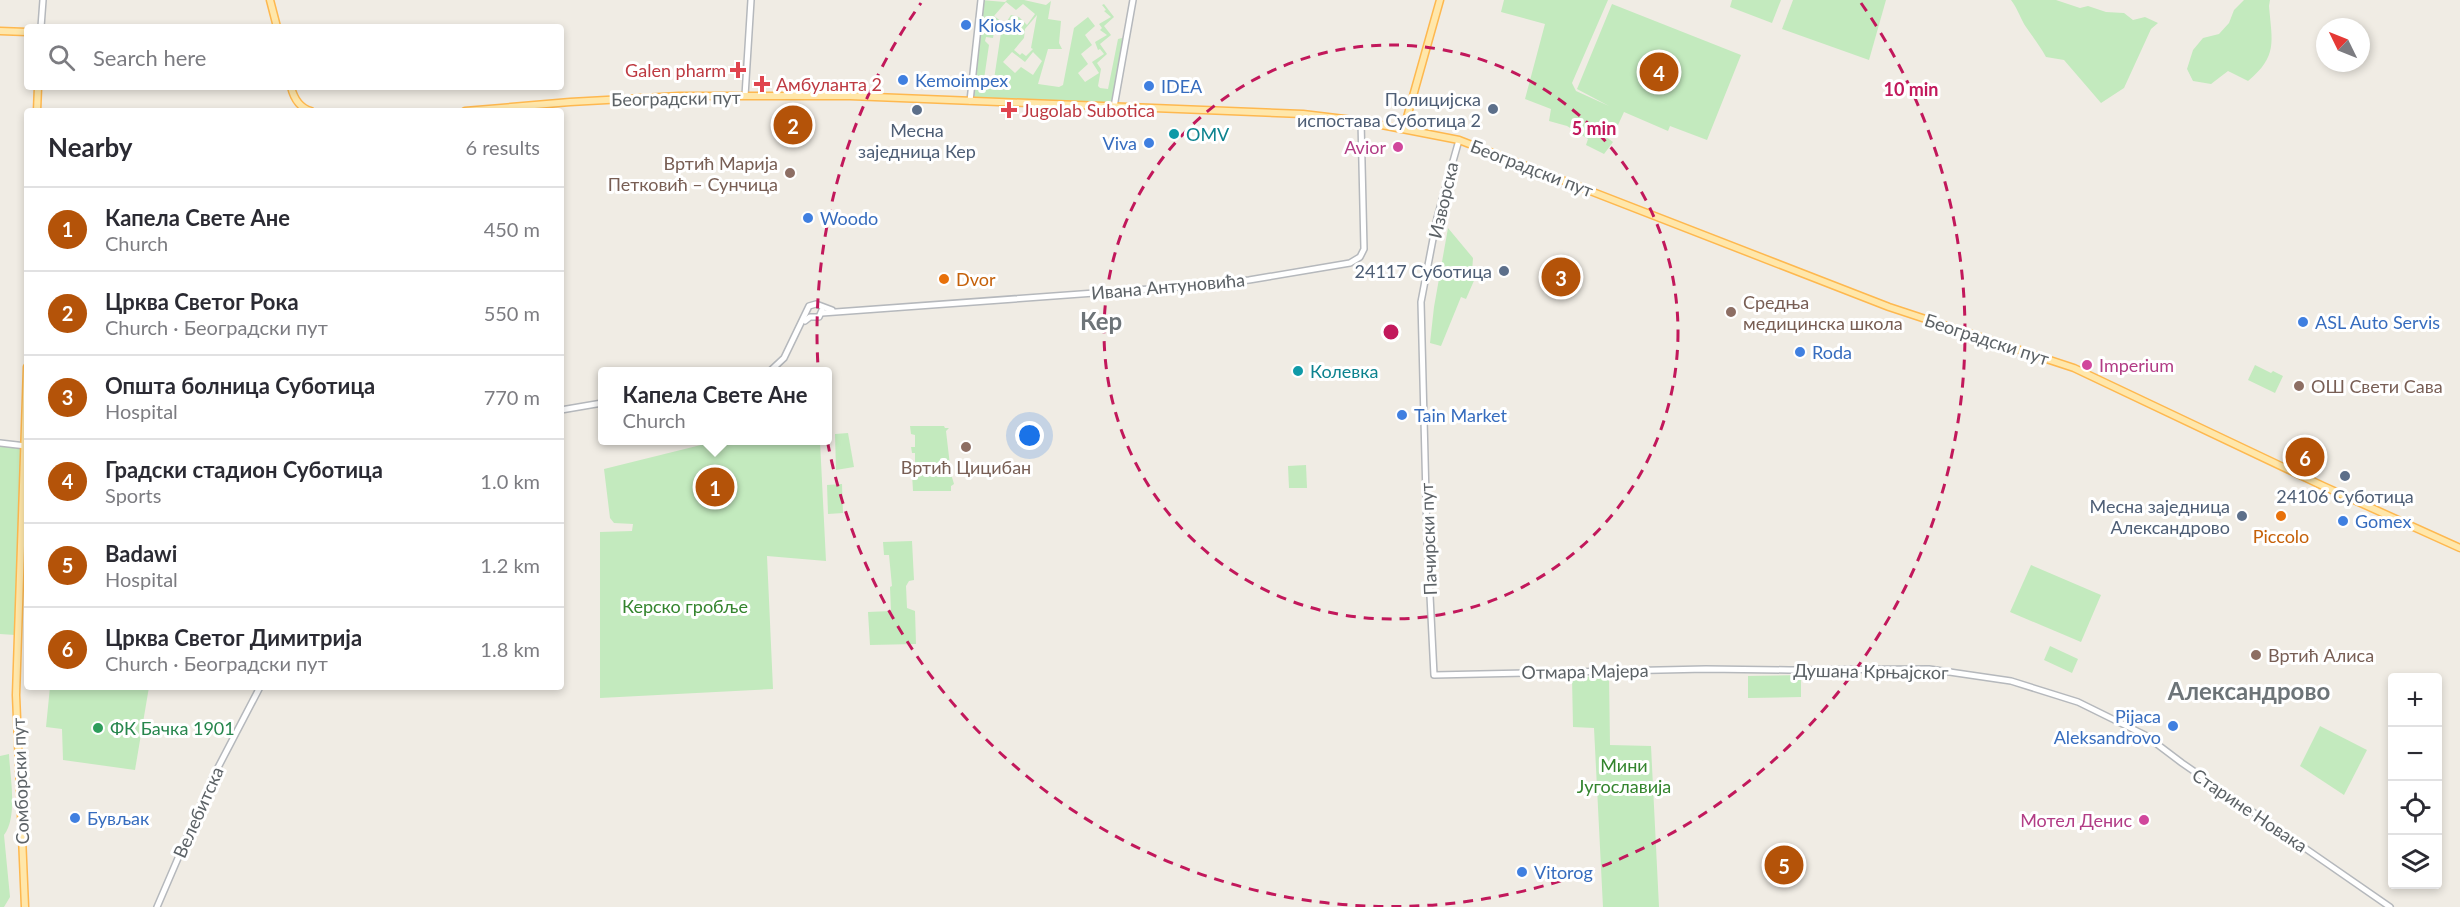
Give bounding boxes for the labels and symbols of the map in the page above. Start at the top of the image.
place label: Kiosk [978,14,1022,36]
marker: Kiosk [959,18,973,32]
north arrow [2316,18,2370,72]
pin: 4 [1640,50,1678,94]
place label: Galen pharm [625,59,726,81]
marker: Galen pharm [731,63,745,77]
place label: Kemoimpex [915,69,1008,91]
place label: Амбуланта 2 [776,73,882,95]
marker: Kemoimpex [896,73,910,87]
marker: Амбуланта 2 [753,75,771,93]
place label: IDEA [1161,75,1203,97]
text: 10 min [1883,78,1939,100]
marker: IDEA [1142,79,1156,93]
street label: Београдски пут [611,86,741,110]
place label: Полицијска испостава Суботица 2 [1297,88,1481,131]
place label: Jugolab Subotica [1022,99,1155,121]
marker: Jugolab Subotica [1000,101,1018,119]
pin: 2 [774,102,812,148]
marker: Полицијска испостава Суботица 2 [1486,102,1500,116]
marker: Месна заједница Кер [910,103,924,117]
text: 5 min [1572,117,1616,139]
place label: Месна заједница Кер [858,119,976,162]
place label: OMV [1186,123,1230,145]
marker: OMV [1167,127,1181,141]
place label: Viva [1102,132,1137,154]
street label: Београдски пут [1468,134,1596,202]
marker: Viva [1142,136,1156,150]
place label: Avior [1344,136,1386,158]
marker: Avior [1391,140,1405,154]
place label: Вртић Марија Петковић – Сунчица [608,152,778,195]
street label: Изворска [1424,160,1462,240]
marker: Вртић Марија Петковић – Сунчица [783,166,797,180]
place label: Woodo [820,207,878,229]
marker: Woodo [801,211,815,225]
pin: 3 [1542,254,1580,300]
place label: 24117 Суботица [1355,260,1492,282]
marker: 24117 Суботица [1497,264,1511,278]
place label: Dvor [956,268,996,290]
street label: Ивана Антуновића [1090,268,1246,304]
marker: Dvor [937,272,951,286]
place label: Средња медицинска школа [1743,291,1903,334]
marker: Средња медицинска школа [1724,305,1738,319]
district label: Кер [1080,306,1122,335]
street label: Београдски пут [1922,309,2052,369]
place label: ASL Auto Servis [2315,311,2440,333]
marker: ASL Auto Servis [2296,315,2310,329]
centre of rings [1381,322,1401,342]
place label: Roda [1812,341,1852,363]
marker: Roda [1793,345,1807,359]
place label: Imperium [2099,354,2174,376]
marker: Imperium [2080,358,2094,372]
place label: Колевка [1310,360,1379,382]
marker: Колевка [1291,364,1305,378]
place label: ОШ Свети Сава [2311,375,2443,397]
marker: ОШ Свети Сава [2292,379,2306,393]
place label: Tain Market [1414,404,1508,426]
marker: Tain Market [1395,408,1409,422]
your location [1015,421,1044,450]
pin: 6 [2286,434,2324,480]
marker: Вртић Цицибан [959,440,973,454]
place label: Вртић Цицибан [901,456,1031,478]
pin: 1 [696,464,734,510]
marker: 24106 Суботица [2338,469,2352,483]
street label: Пачирски пут [1415,482,1441,596]
place label: 24106 Суботица [2276,485,2414,507]
place label: Месна заједница Александрово [2090,495,2230,538]
marker: Месна заједница Александрово [2235,509,2249,523]
marker: Piccolo [2274,509,2288,523]
place label: Gomex [2355,510,2411,532]
marker: Gomex [2336,514,2350,528]
place label: Piccolo [2253,525,2309,547]
park label: Керско гробље [622,595,748,617]
place label: Вртић Алиса [2268,644,2374,666]
marker: Вртић Алиса [2249,648,2263,662]
street label: Отмара Мајера [1521,659,1649,683]
street label: Душана Крњајског [1793,659,1949,683]
district label: Александрово [2167,676,2330,705]
place label: Pijaca Aleksandrovo [2054,705,2161,748]
street label: Сомборски пут [7,717,33,845]
place label: ФК Бачка 1901 [110,717,235,739]
marker: Pijaca Aleksandrovo [2166,719,2180,733]
marker: ФК Бачка 1901 [91,721,105,735]
park label: Мини Југославија [1577,754,1671,797]
street label: Велебитска [168,763,228,861]
street label: Старине Новака [2188,763,2312,857]
place label: Бувљак [87,807,150,829]
place label: Мотел Денис [2020,809,2132,831]
marker: Бувљак [68,811,82,825]
marker: Мотел Денис [2137,813,2151,827]
pin: 5 [1764,842,1804,888]
place label: Vitorog [1534,861,1593,883]
marker: Vitorog [1515,865,1529,879]

